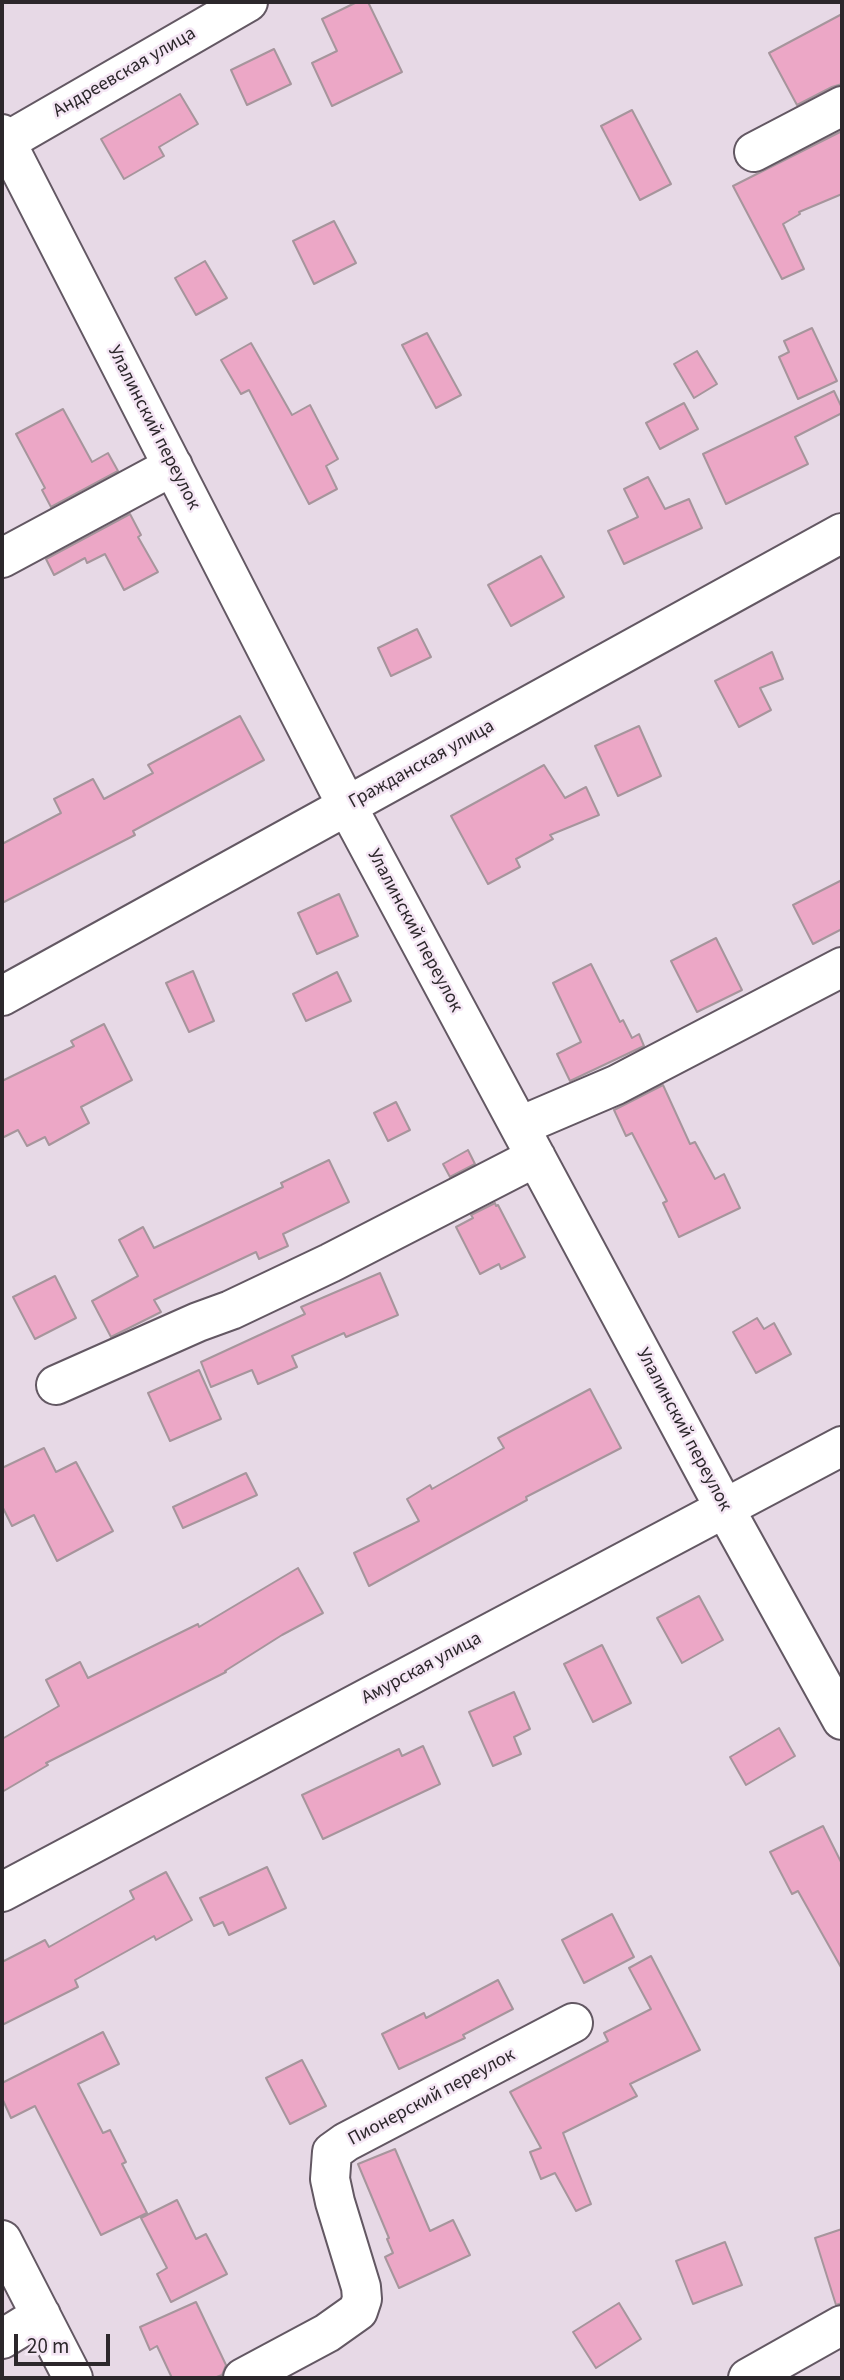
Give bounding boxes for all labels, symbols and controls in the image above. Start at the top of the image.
street label: Андреевская улица [49,23,201,123]
street label: Улалинский переулок [102,342,204,514]
street label: Гражданская улица [345,716,499,814]
street label: Улалинский переулок [361,846,467,1016]
street label: Улалинский переулок [630,1345,736,1515]
street label: Амурская улица [358,1628,486,1710]
street label: Пионерский переулок [345,2044,519,2152]
scale bar [18,2320,114,2364]
text: 20 m [27,2331,69,2361]

